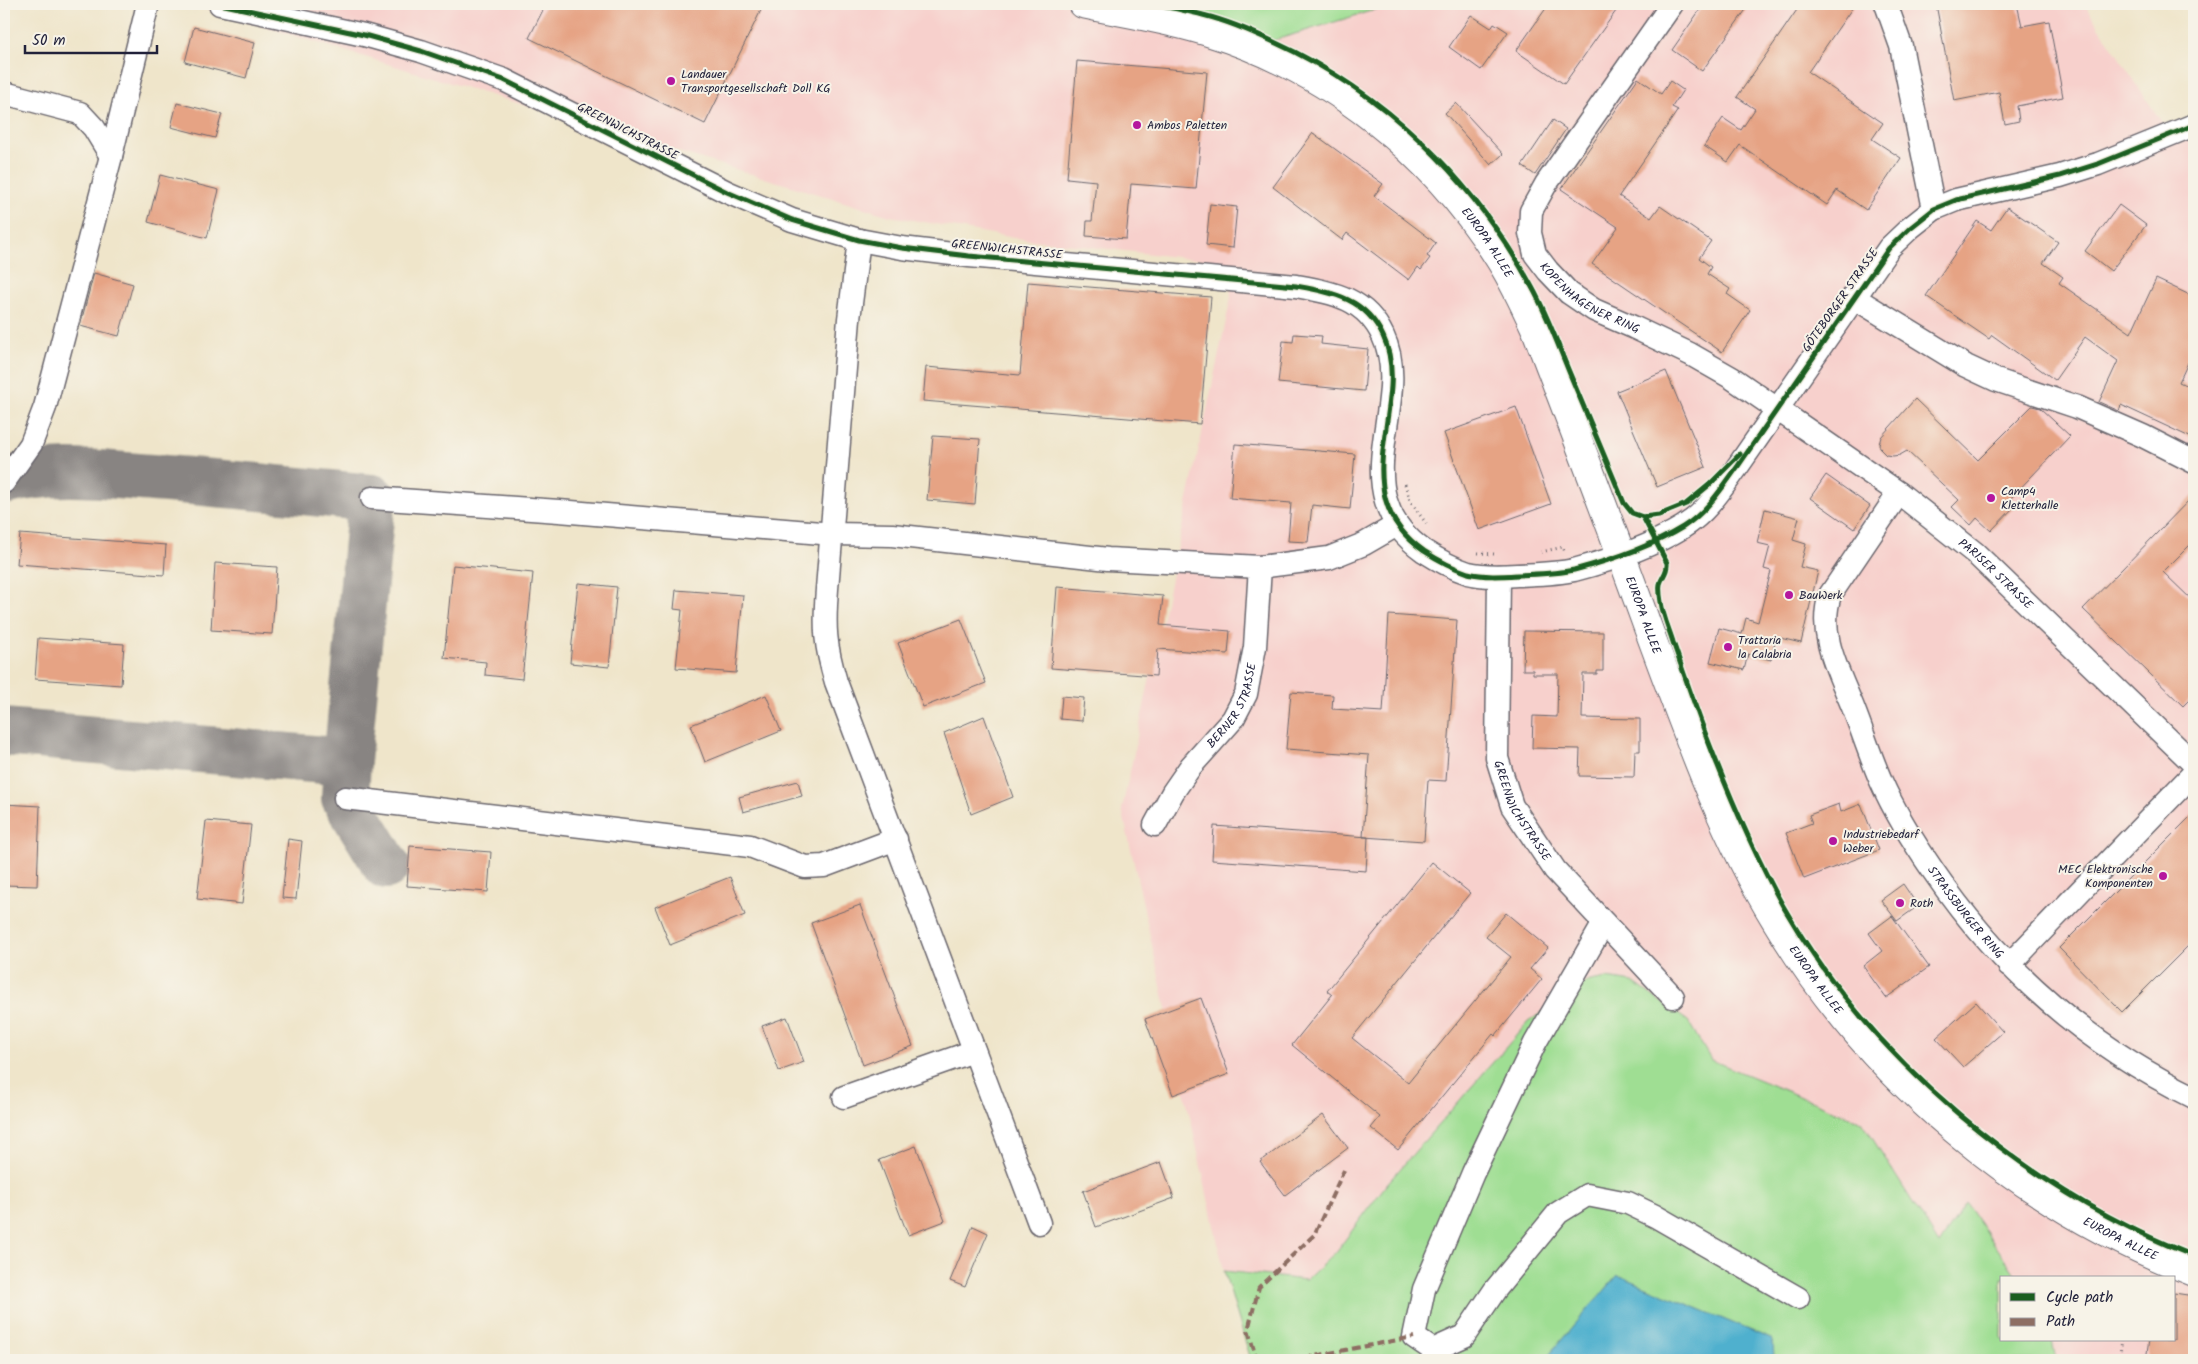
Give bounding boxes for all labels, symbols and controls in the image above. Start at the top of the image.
scale bar [25,22,158,54]
text: 50 m [32,29,66,53]
place label: Landauer Transportgesellschaft Doll KG [681,65,831,98]
marker: Landauer Transportgesellschaft Doll KG [665,75,677,87]
street label: GREENWICHSTRASSE [574,98,683,166]
place label: Ambos Paletten [1147,116,1227,135]
marker: Ambos Paletten [1131,119,1143,131]
street label: EUROPA ALLEE [1456,203,1518,282]
street label: GREENWICHSTRASSE [950,234,1064,265]
street label: GÖTEBORGER STRASSE [1797,244,1884,356]
street label: KOPENHAGENER RING [1535,258,1643,339]
place label: Camp4 Kletterhalle [2001,482,2059,515]
marker: Camp4 Kletterhalle [1985,492,1997,504]
street label: PARISER STRASSE [1954,534,2038,615]
street label: EUROPA ALLEE [1620,574,1666,658]
place label: BauWerk [1799,586,1843,605]
marker: BauWerk [1783,589,1795,601]
place label: Trattoria la Calabria [1738,631,1792,664]
marker: Trattoria la Calabria [1722,641,1734,653]
street label: BERNER STRASSE [1202,661,1262,753]
street label: GREENWICHSTRASSE [1488,758,1556,866]
place label: Industriebedarf Weber [1843,825,1920,858]
marker: Industriebedarf Weber [1827,835,1839,847]
place label: MEC Elektronische Komponenten [2058,860,2154,893]
street label: STRASSBURGER RING [1922,862,2008,963]
marker: MEC Elektronische Komponenten [2157,870,2169,882]
place label: Roth [1910,894,1934,913]
marker: Roth [1894,897,1906,909]
street label: EUROPA ALLEE [1784,941,1848,1020]
street label: EUROPA ALLEE [2079,1212,2162,1266]
legend [2000,1276,2176,1342]
text: Cycle path [2046,1286,2113,1310]
text: Path [2046,1310,2075,1334]

